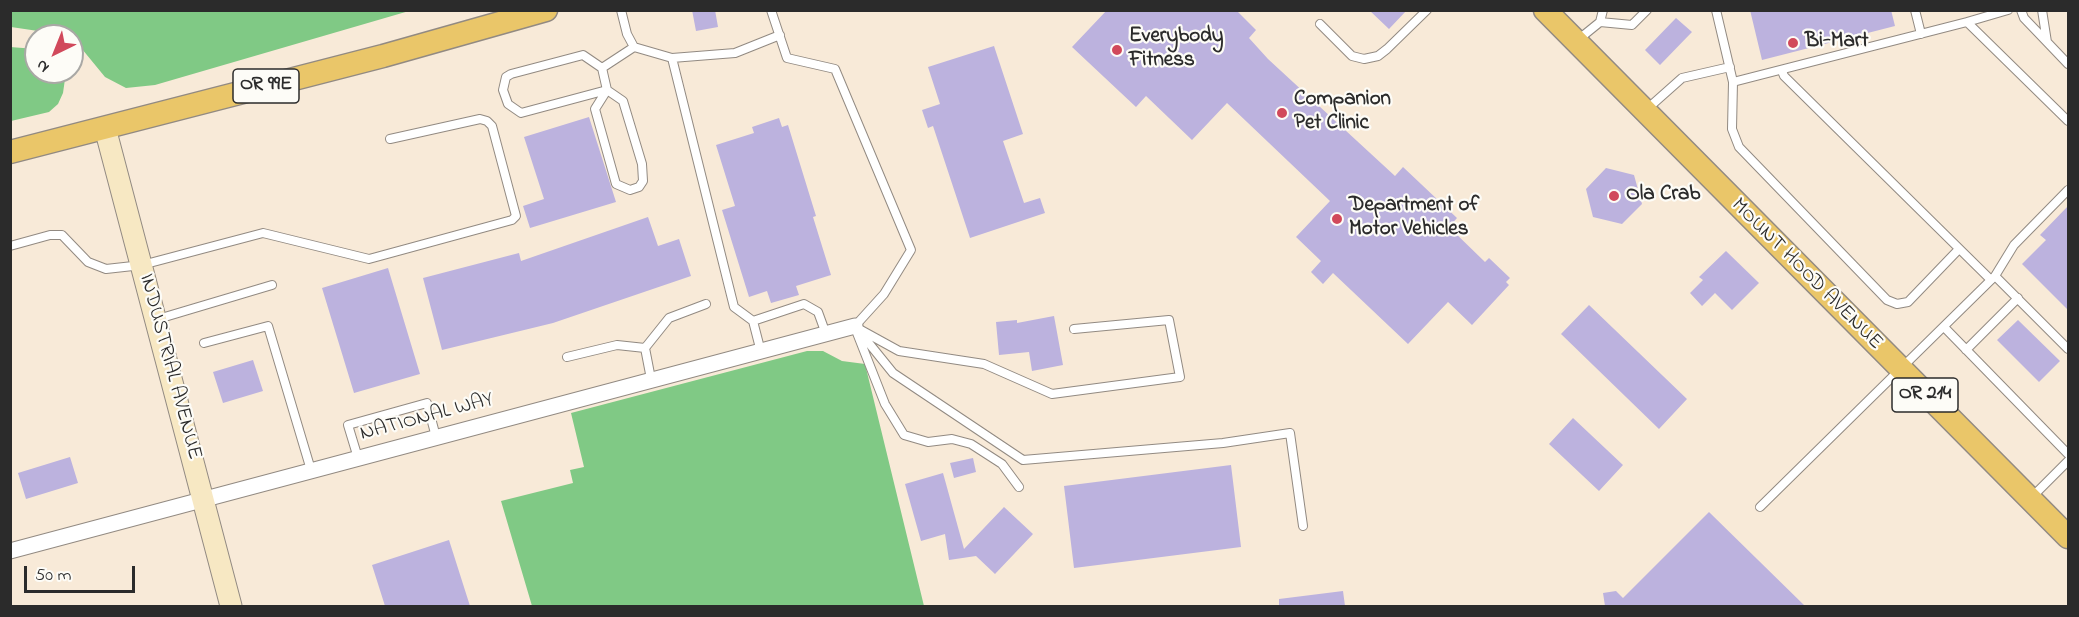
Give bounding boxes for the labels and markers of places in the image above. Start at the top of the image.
place label: Everybody Fitness [1129,25,1224,75]
place label: Bi-Mart [1805,30,1868,56]
marker: Bi-Mart [1786,36,1800,50]
marker: Everybody Fitness [1110,43,1124,57]
place label: Companion Pet Clinic [1294,88,1391,138]
marker: Companion Pet Clinic [1275,106,1289,120]
place label: Ola Crab [1626,183,1700,209]
marker: Ola Crab [1607,189,1621,203]
place label: Department of Motor Vehicles [1349,194,1479,244]
marker: Department of Motor Vehicles [1330,212,1344,226]

